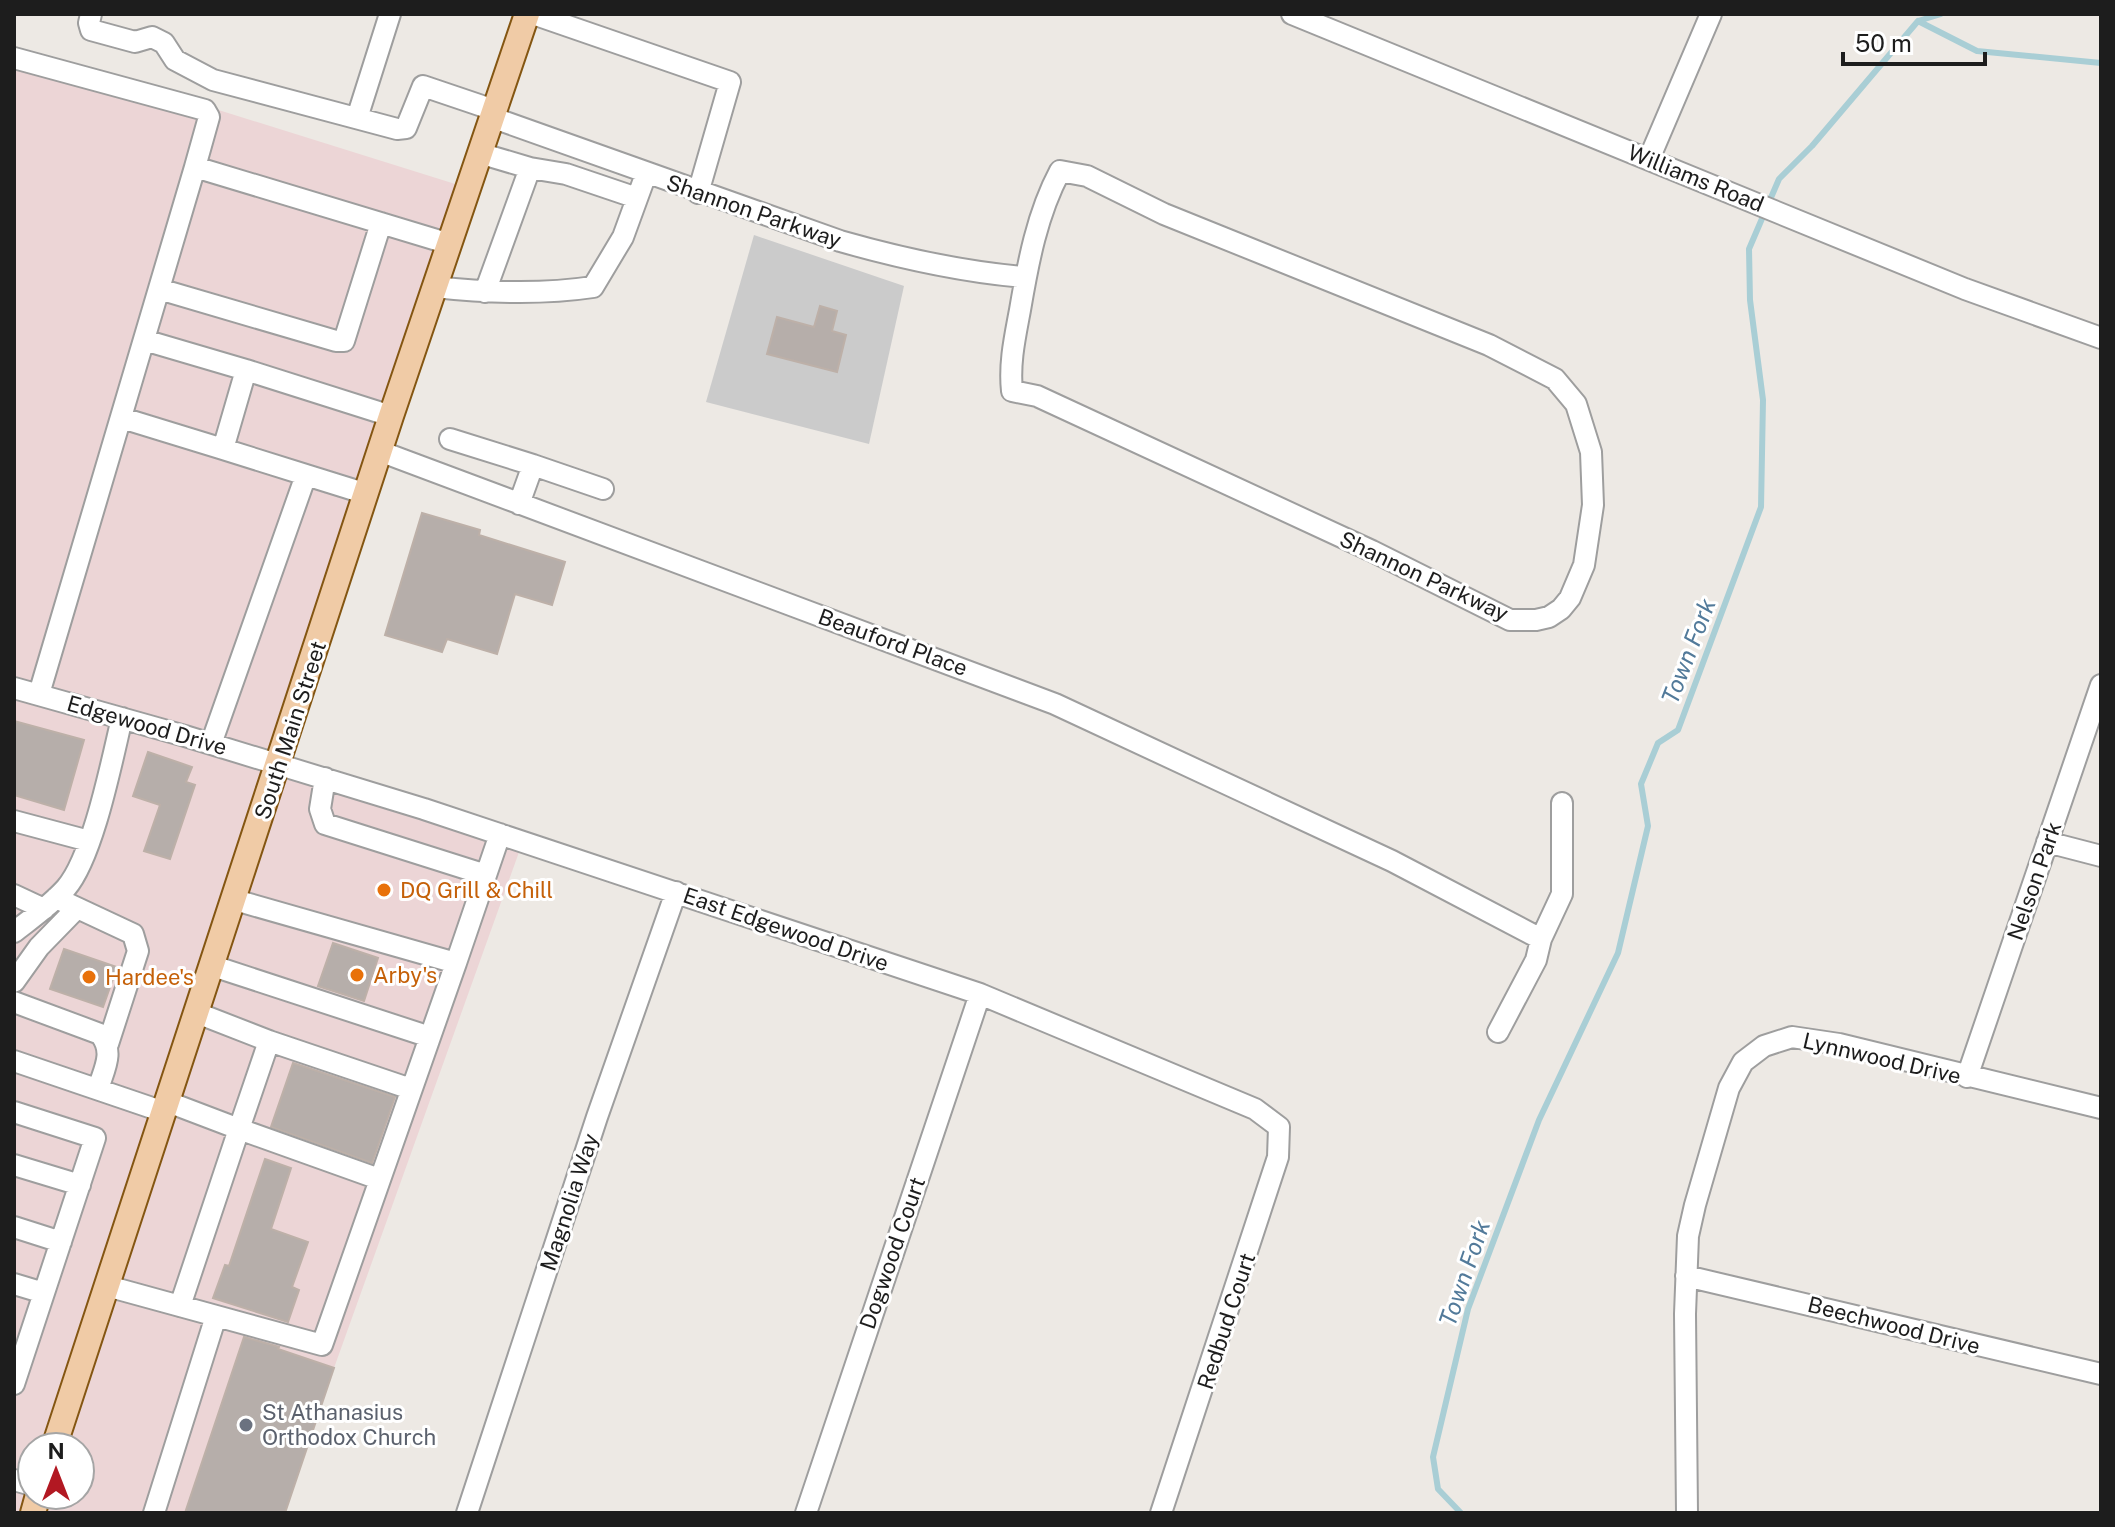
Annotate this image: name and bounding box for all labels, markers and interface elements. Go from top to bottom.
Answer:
scale bar [1843,16,1985,66]
text: 50 m [1855,29,1912,57]
street label: Williams Road [1624,139,1768,217]
street label: Shannon Parkway [663,169,845,253]
street label: Shannon Parkway [1336,526,1513,627]
water label: Town Fork [1655,594,1721,708]
street label: Beauford Place [815,603,971,681]
street label: South Main Street [249,638,331,822]
street label: Edgewood Drive [64,690,230,760]
street label: Nelson Park [2002,818,2066,944]
place label: DQ Grill & Chill [400,877,553,903]
marker: DQ Grill & Chill [375,881,393,899]
street label: East Edgewood Drive [680,882,892,976]
place label: Arby's [373,962,437,988]
place label: Hardee's [105,964,194,990]
marker: Arby's [348,966,366,984]
marker: Hardee's [80,968,98,986]
street label: Lynnwood Drive [1800,1027,1964,1089]
street label: Magnolia Way [535,1130,604,1274]
street label: Dogwood Court [854,1174,930,1332]
water label: Town Fork [1433,1216,1495,1330]
street label: Redbud Court [1192,1250,1260,1392]
street label: Beechwood Drive [1805,1291,1983,1359]
place label: St Athanasius Orthodox Church [262,1399,436,1450]
marker: St Athanasius Orthodox Church [237,1416,255,1434]
north arrow [16,1431,96,1511]
text: N [47,1438,65,1464]

